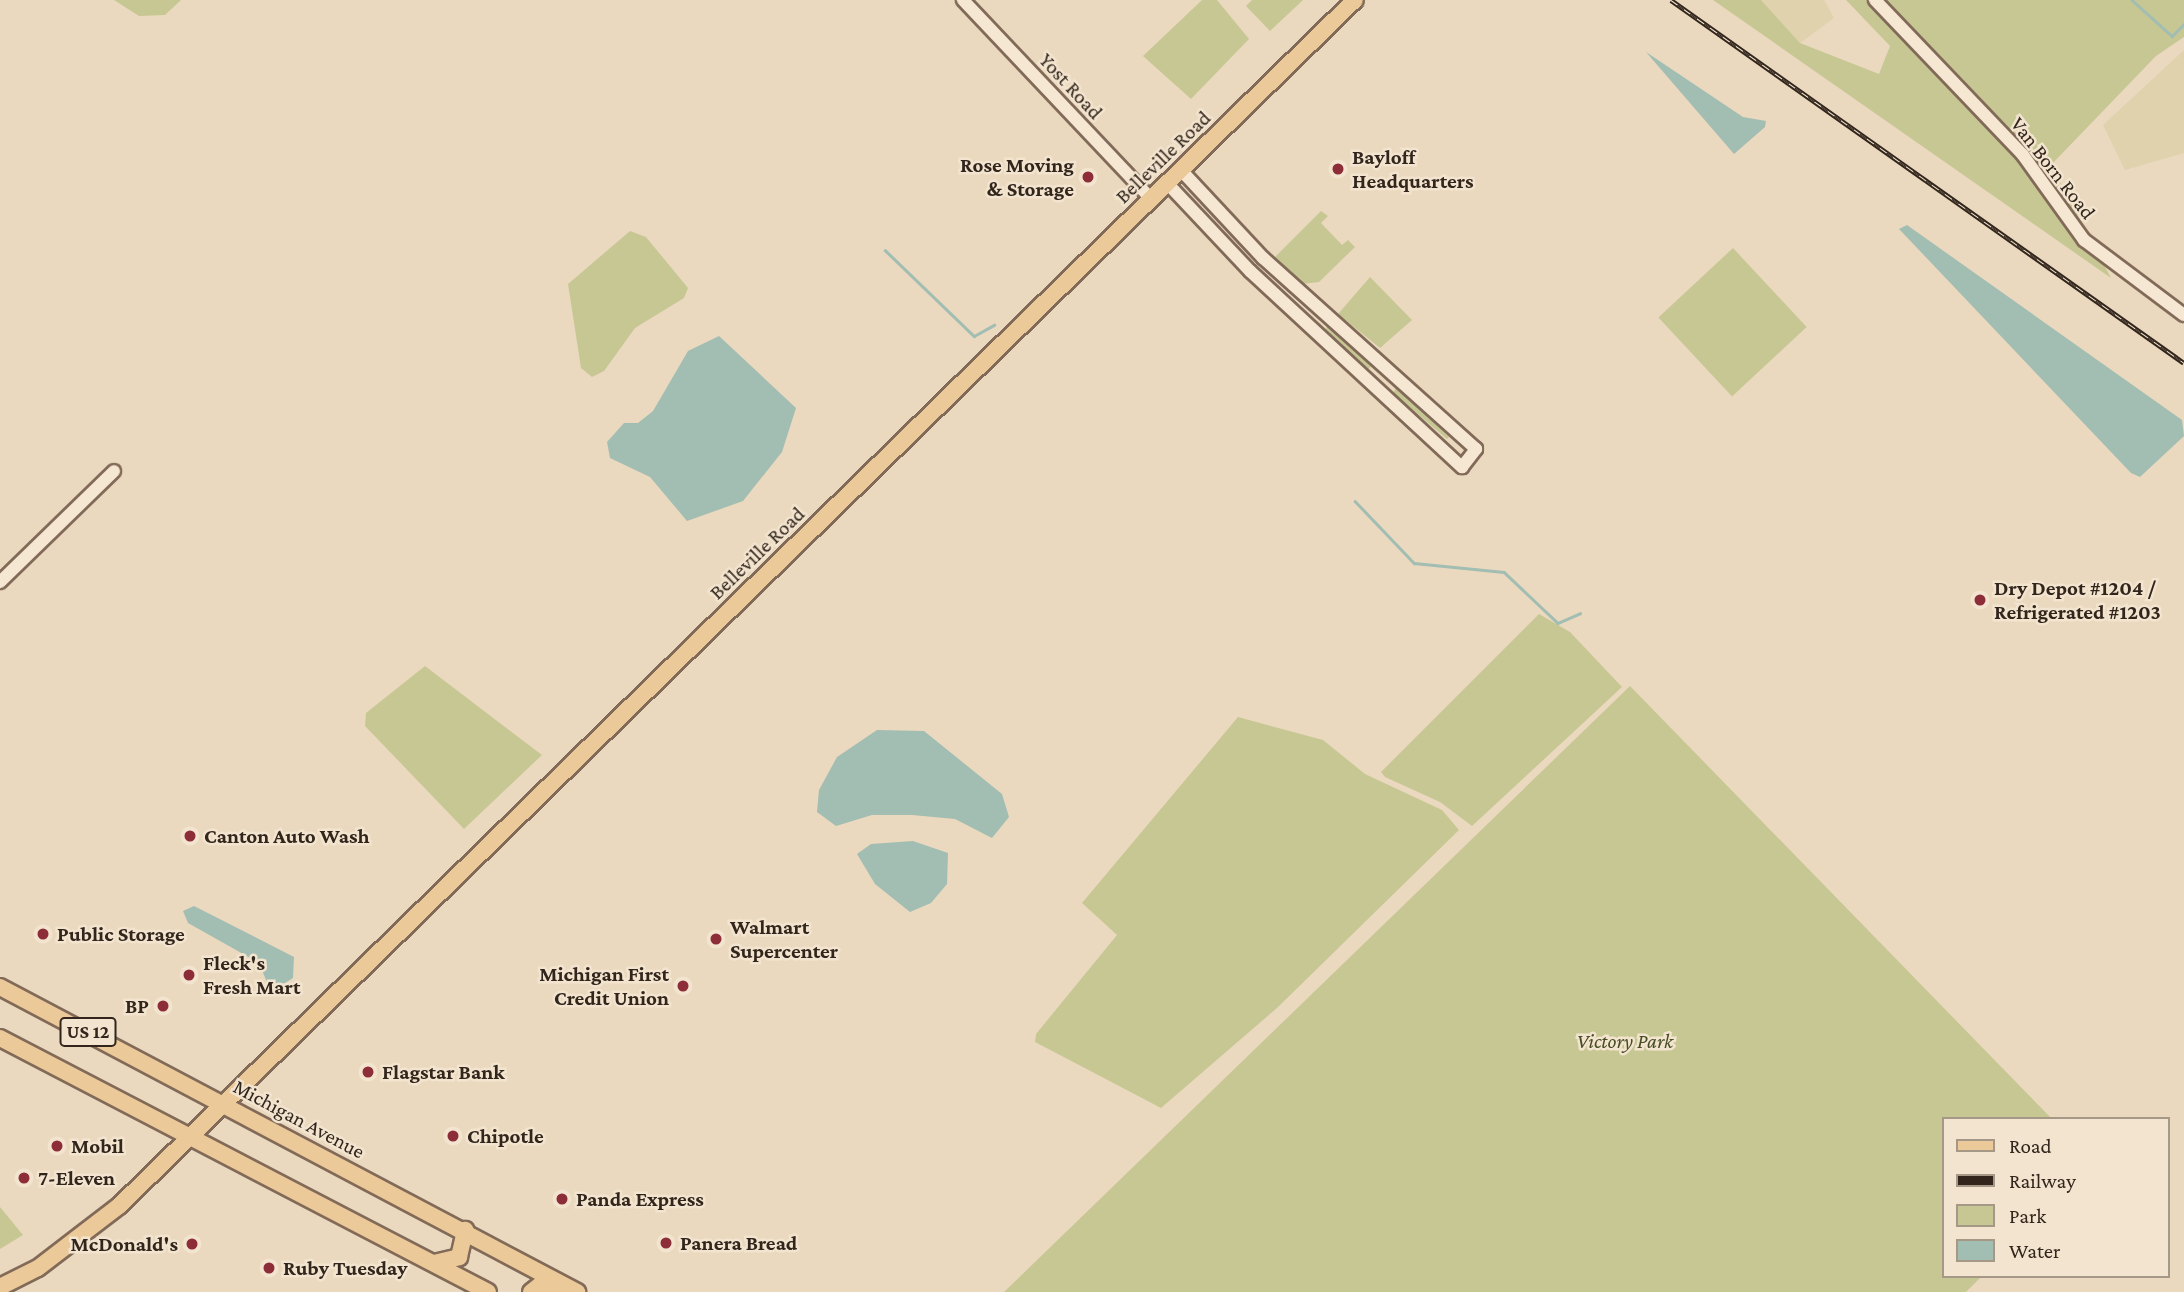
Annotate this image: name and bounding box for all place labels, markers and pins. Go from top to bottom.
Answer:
place label: Bayloff Headquarters [1352,144,1473,194]
place label: Rose Moving & Storage [960,152,1074,202]
marker: Bayloff Headquarters [1330,161,1346,177]
marker: Rose Moving & Storage [1080,169,1096,185]
place label: Dry Depot #1204 / Refrigerated #1203 [1994,575,2161,625]
marker: Dry Depot #1204 / Refrigerated #1203 [1972,592,1988,608]
place label: Canton Auto Wash [204,823,370,849]
marker: Canton Auto Wash [182,828,198,844]
place label: Walmart Supercenter [730,914,838,964]
place label: Public Storage [57,921,185,947]
marker: Public Storage [35,926,51,942]
marker: Walmart Supercenter [708,931,724,947]
place label: Fleck's Fresh Mart [203,950,301,1000]
place label: Michigan First Credit Union [539,961,669,1011]
marker: Fleck's Fresh Mart [181,967,197,983]
marker: Michigan First Credit Union [675,978,691,994]
place label: BP [125,993,149,1019]
marker: BP [155,998,171,1014]
place label: Flagstar Bank [382,1059,505,1085]
marker: Flagstar Bank [360,1064,376,1080]
place label: Chipotle [467,1123,544,1149]
marker: Chipotle [445,1128,461,1144]
place label: Mobil [71,1133,124,1159]
marker: Mobil [49,1138,65,1154]
place label: 7-Eleven [38,1165,115,1191]
marker: 7-Eleven [16,1170,32,1186]
place label: Panda Express [576,1186,704,1212]
marker: Panda Express [554,1191,570,1207]
place label: Panera Bread [680,1230,797,1256]
place label: McDonald's [71,1231,178,1257]
marker: Panera Bread [658,1235,674,1251]
marker: McDonald's [184,1236,200,1252]
place label: Ruby Tuesday [283,1255,407,1281]
marker: Ruby Tuesday [261,1260,277,1276]

